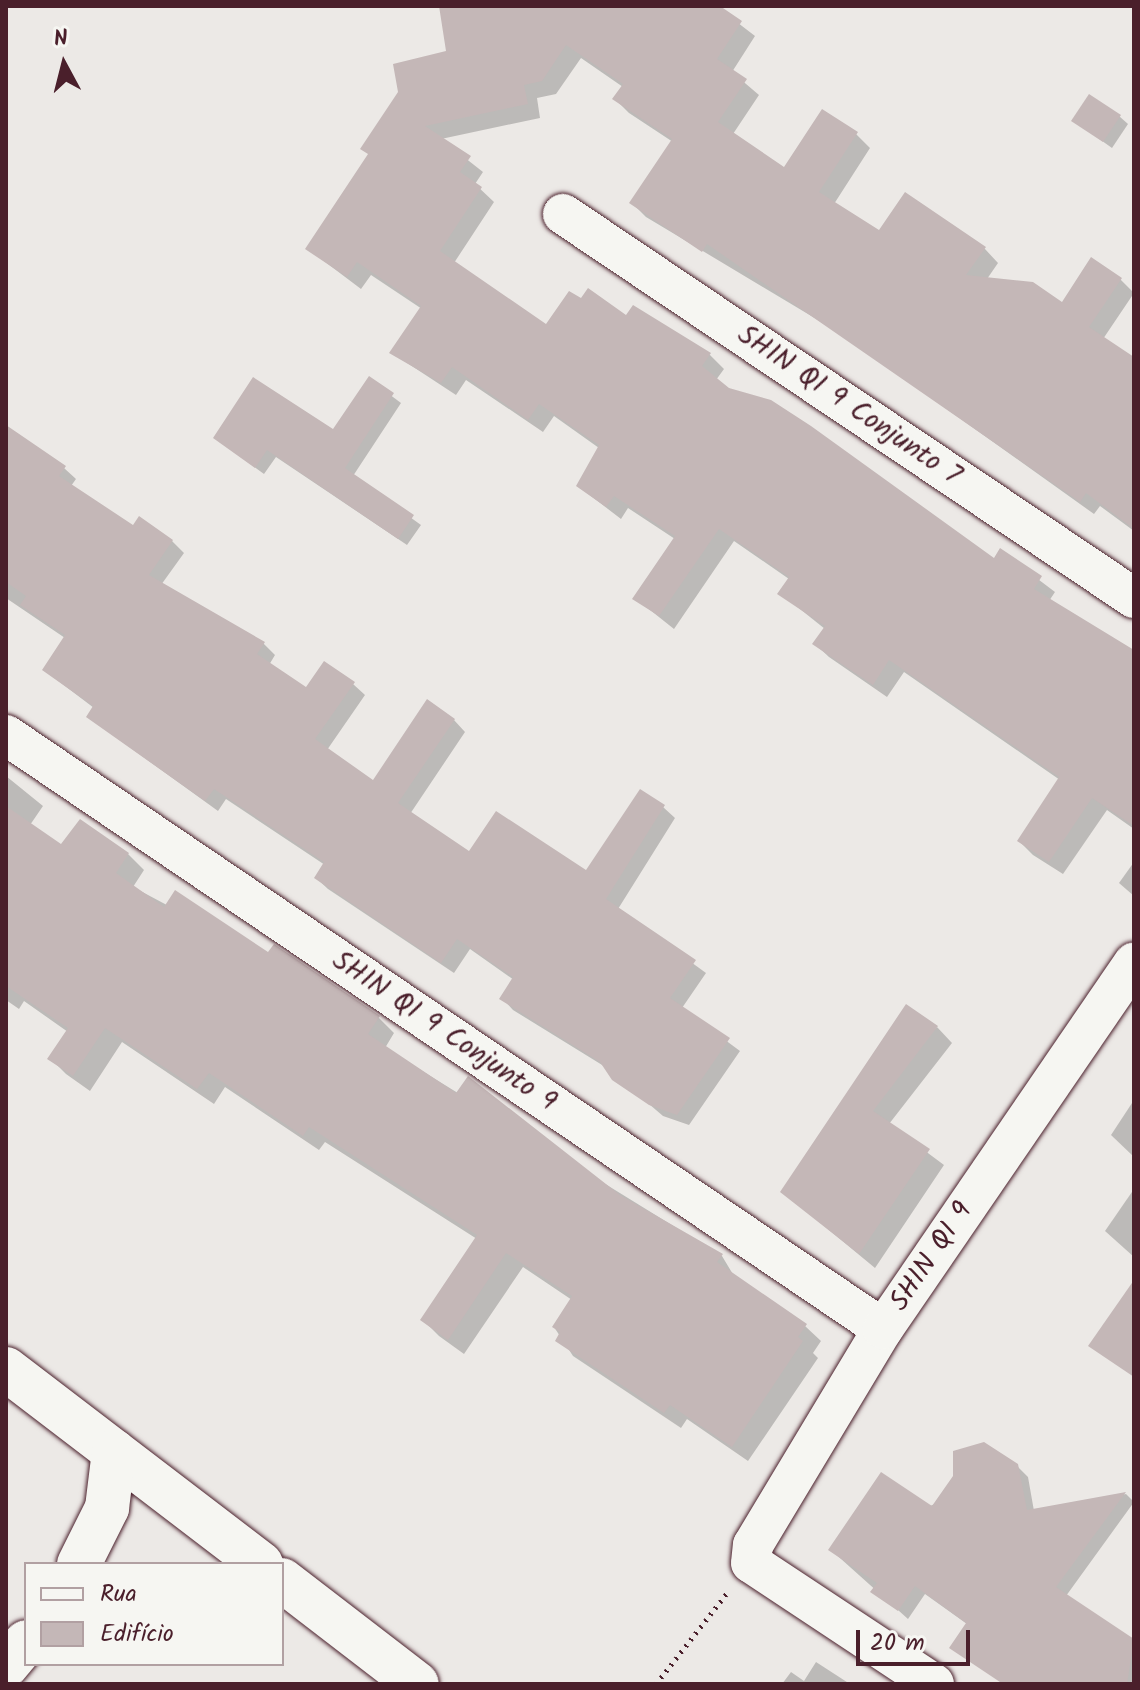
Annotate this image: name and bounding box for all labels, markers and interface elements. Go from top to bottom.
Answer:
text: N [52,21,70,58]
north arrow [24,24,104,104]
street label: SHIN QI 9 Conjunto 7 [731,319,967,493]
street label: SHIN QI 9 Conjunto 9 [325,944,563,1120]
street label: SHIN QI 9 [883,1196,981,1318]
legend [24,1562,284,1666]
text: Rua [100,1575,137,1614]
scale bar [860,1614,974,1664]
text: Edifício [100,1615,174,1654]
text: 20 m [870,1624,925,1663]

